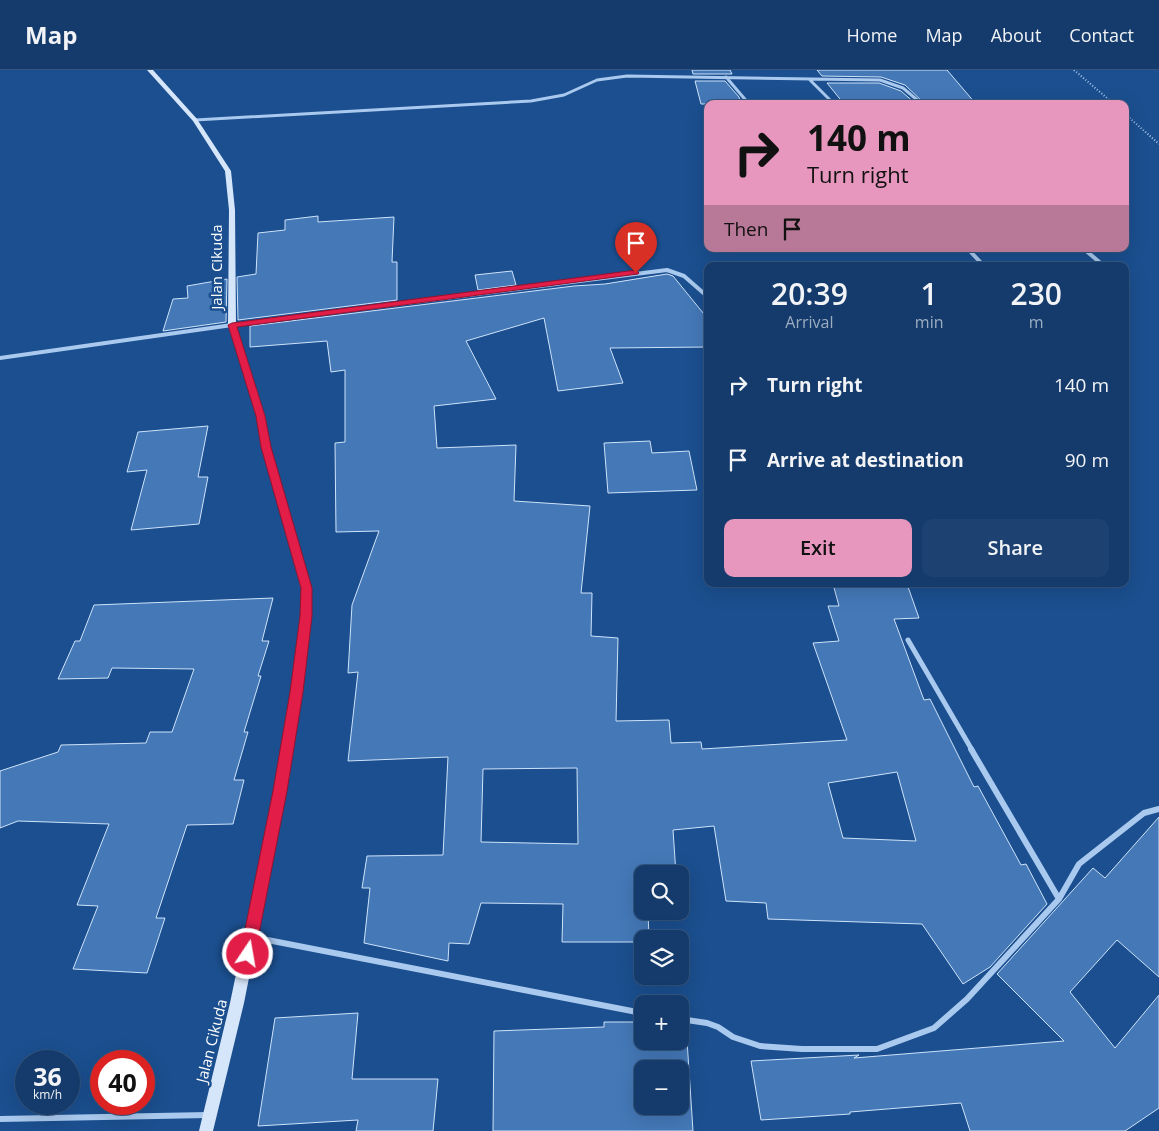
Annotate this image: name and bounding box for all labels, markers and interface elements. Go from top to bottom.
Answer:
text: Map [25,18,77,51]
text: Home [847,23,897,47]
text: Map [925,23,963,47]
text: About [991,23,1041,47]
text: Contact [1069,23,1134,47]
text: 140 m [807,114,911,161]
icon: right [724,120,789,185]
text: Turn right [807,159,909,189]
icon: arrive [778,215,806,243]
text: Then [724,216,768,242]
pin [615,222,657,273]
street label: Jalan Cikuda [206,224,226,312]
icon: arrive [622,229,650,257]
text: 20:39 [771,273,848,314]
text: 1 [921,273,938,314]
text: 230 [1011,273,1062,314]
text: Arrival [785,311,834,333]
text: min [915,311,944,333]
text: m [1029,311,1044,333]
icon: right [724,371,752,399]
text: Turn right [767,372,862,398]
text: 140 m [1054,372,1109,398]
icon: arrive [724,446,752,474]
text: Arrive at destination [767,447,964,473]
text: 90 m [1065,447,1109,473]
button: Exit [724,519,912,577]
button: Share [922,519,1109,577]
map controls [634,865,689,1115]
button: search [634,865,689,920]
position arrow [221,927,273,979]
button: layers [634,930,689,985]
button: + [634,995,689,1050]
street label: Jalan Cikuda [191,997,231,1087]
speed limit sign: 40 [90,1050,155,1115]
text: 36 [33,1059,62,1093]
button: − [634,1060,689,1115]
text: km/h [33,1086,62,1103]

